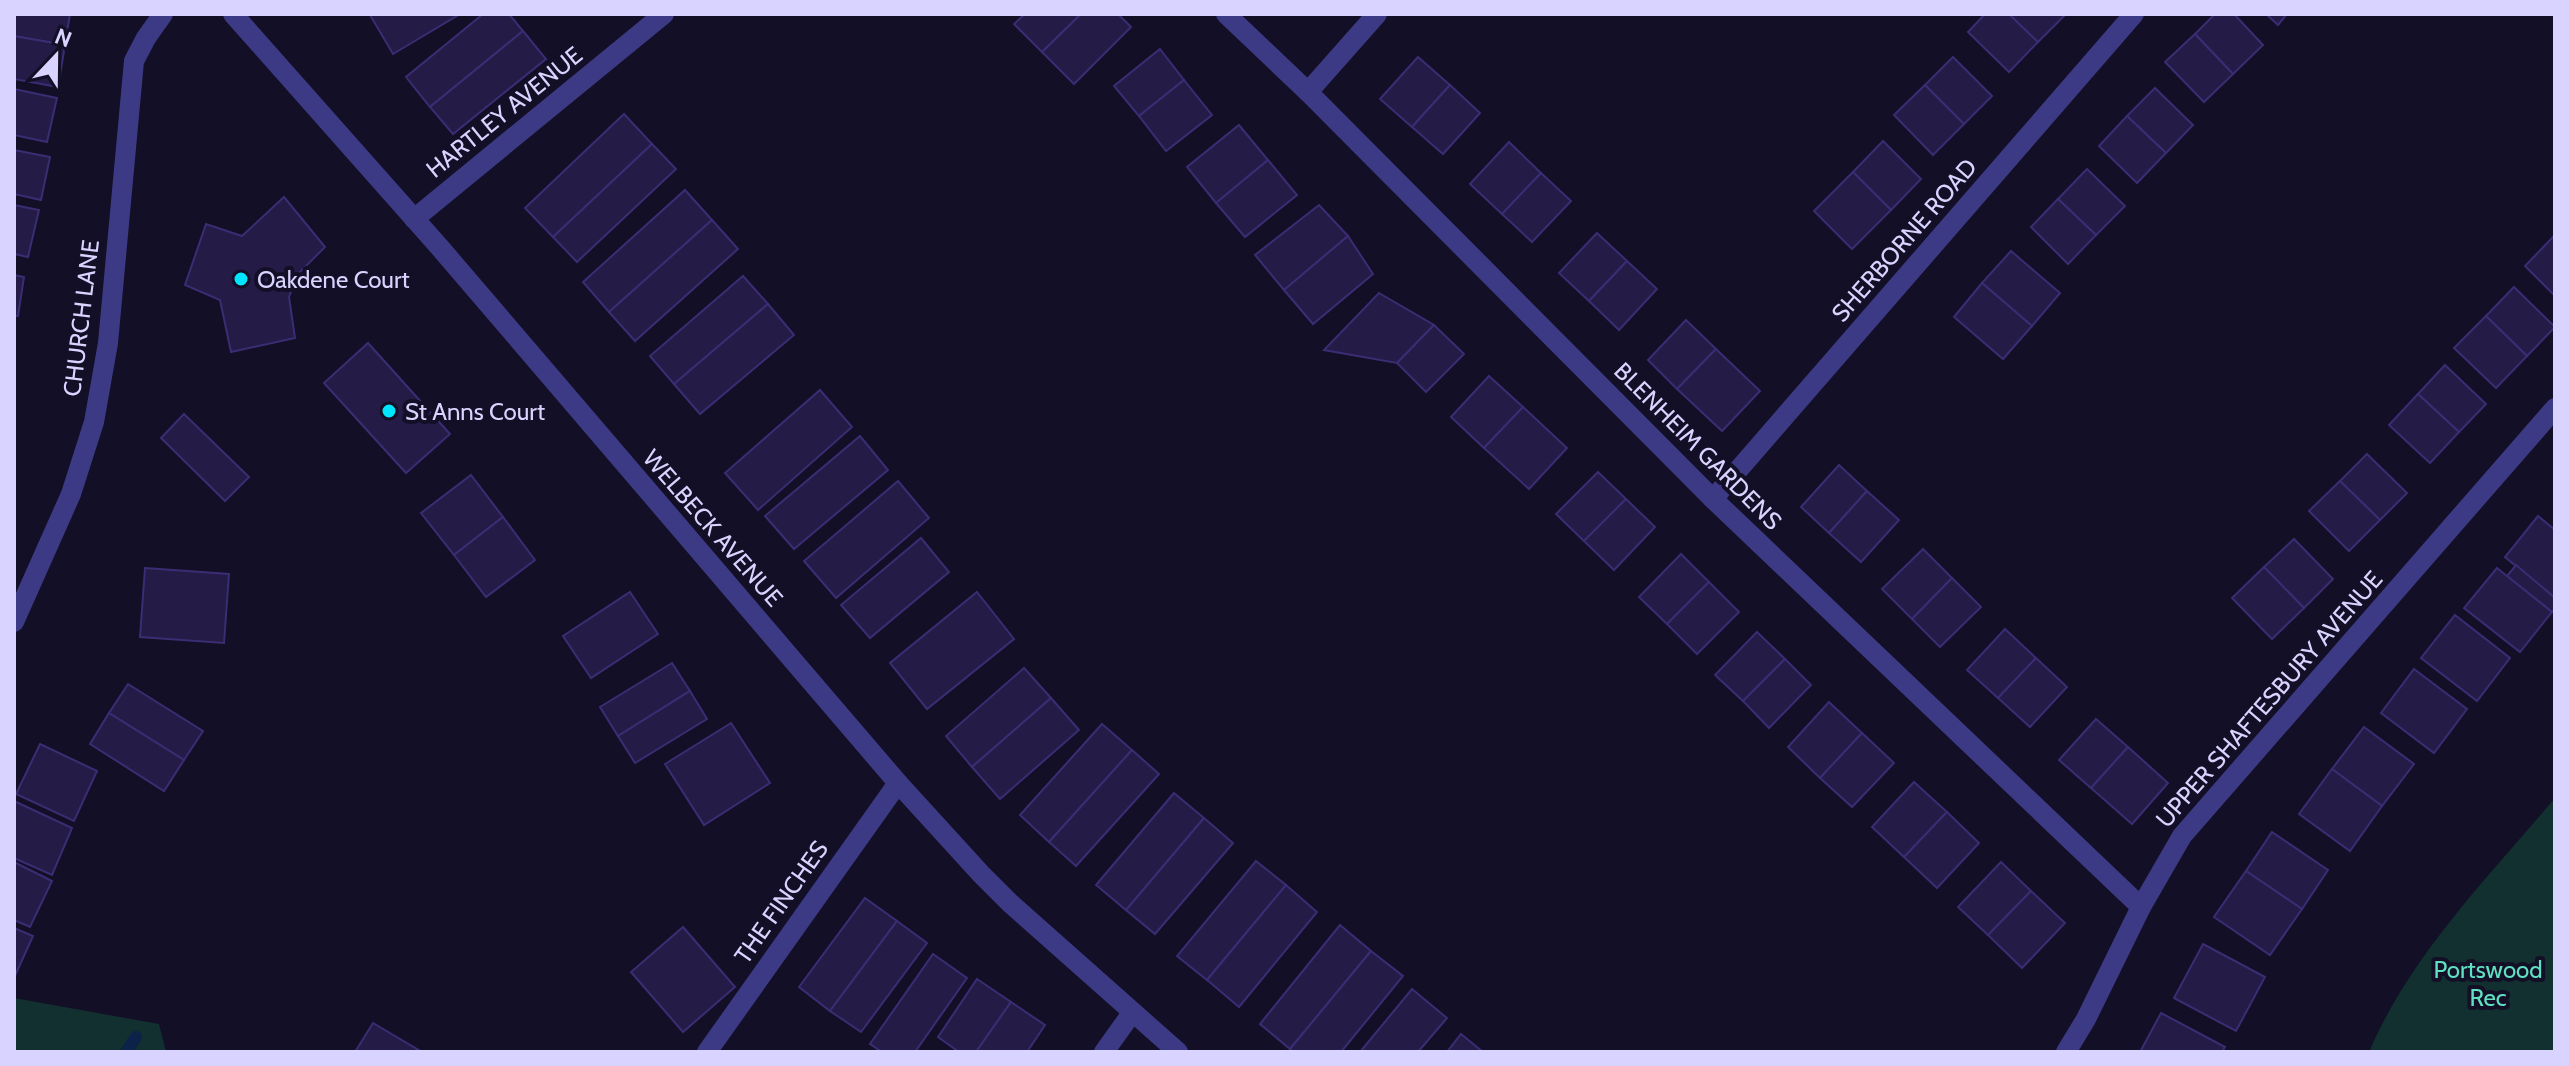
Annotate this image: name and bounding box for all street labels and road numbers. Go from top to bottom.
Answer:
street label: HARTLEY AVENUE [420,40,588,184]
street label: SHERBORNE ROAD [1825,153,1983,327]
street label: CHURCH LANE [57,238,105,398]
street label: BLENHEIM GARDENS [1608,356,1788,536]
street label: WELBECK AVENUE [637,444,789,612]
street label: UPPER SHAFTESBURY AVENUE [2150,565,2388,833]
street label: THE FINCHES [728,835,834,969]

